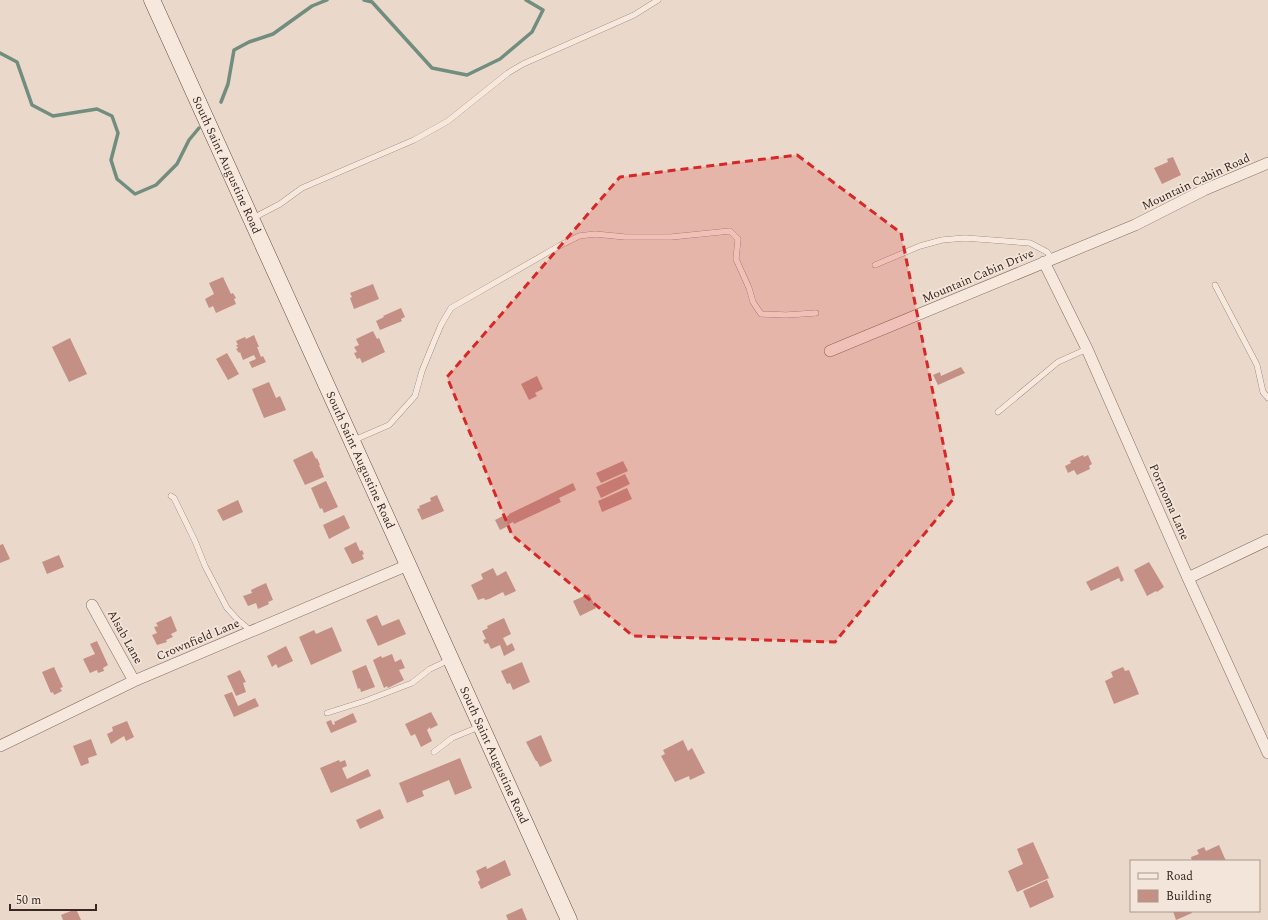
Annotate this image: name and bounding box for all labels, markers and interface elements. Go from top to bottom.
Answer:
street label: South Saint Augustine Road [187,93,266,237]
street label: Mountain Cabin Road [1139,148,1254,215]
street label: Mountain Cabin Drive [919,244,1037,308]
street label: South Saint Augustine Road [321,388,400,532]
street label: Portnoma Lane [1144,461,1194,543]
street label: Alsab Lane [102,606,148,668]
street label: Crownfield Lane [153,614,243,666]
street label: South Saint Augustine Road [455,683,534,827]
legend [1130,860,1260,912]
text: Road [1166,867,1193,886]
scale bar [10,886,96,912]
text: Building [1166,887,1212,906]
text: 50 m [16,891,41,910]

